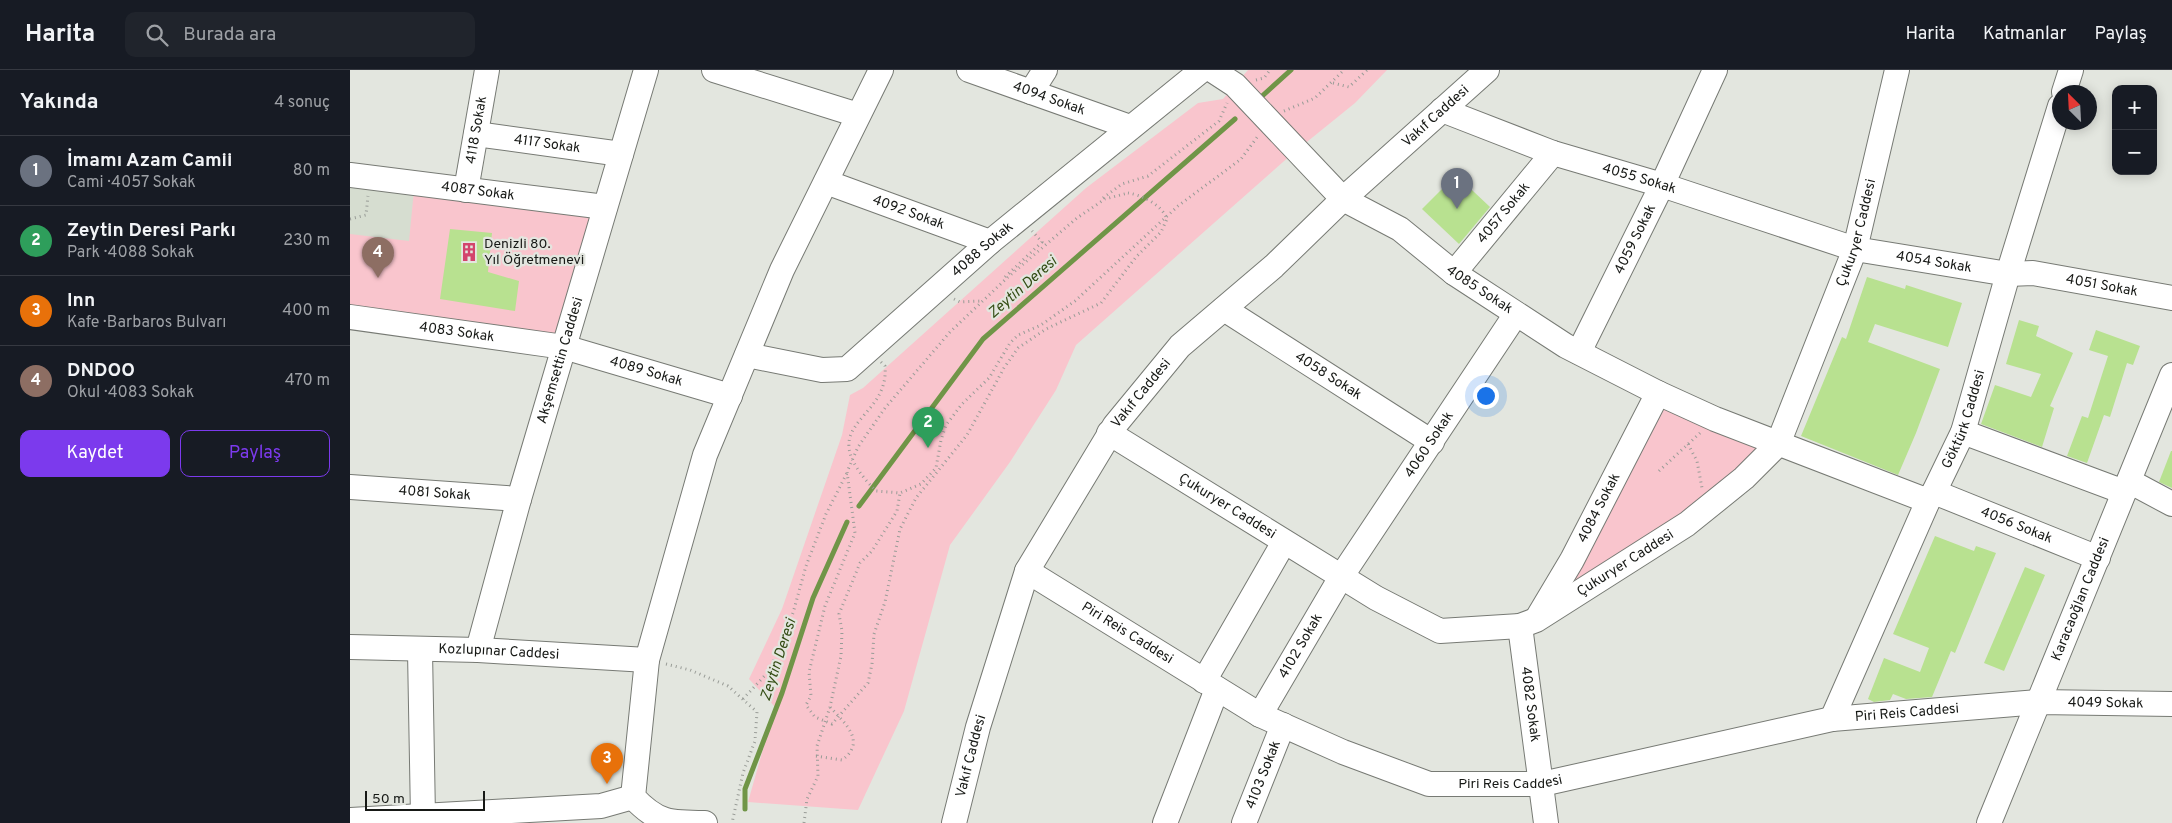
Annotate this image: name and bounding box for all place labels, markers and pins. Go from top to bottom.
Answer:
pin: 1 [1441,168,1473,209]
place label: Denizli 80. Yıl Öğretmenevi [484,236,584,269]
pin: 4 [362,237,394,278]
building icon: Denizli 80. Yıl Öğretmenevi [458,241,480,263]
pin: 2 [912,407,944,448]
pin: 3 [591,743,623,784]

